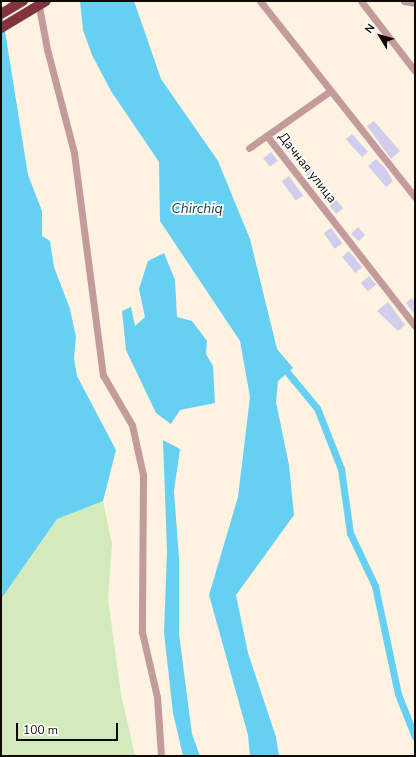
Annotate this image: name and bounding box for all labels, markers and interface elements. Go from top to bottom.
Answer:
north arrow [360,16,400,56]
text: N [362,21,378,36]
street label: Дачная улица [275,129,339,207]
water label: Chirchiq [171,201,223,217]
scale bar [18,715,120,741]
text: 100 m [23,722,58,738]

